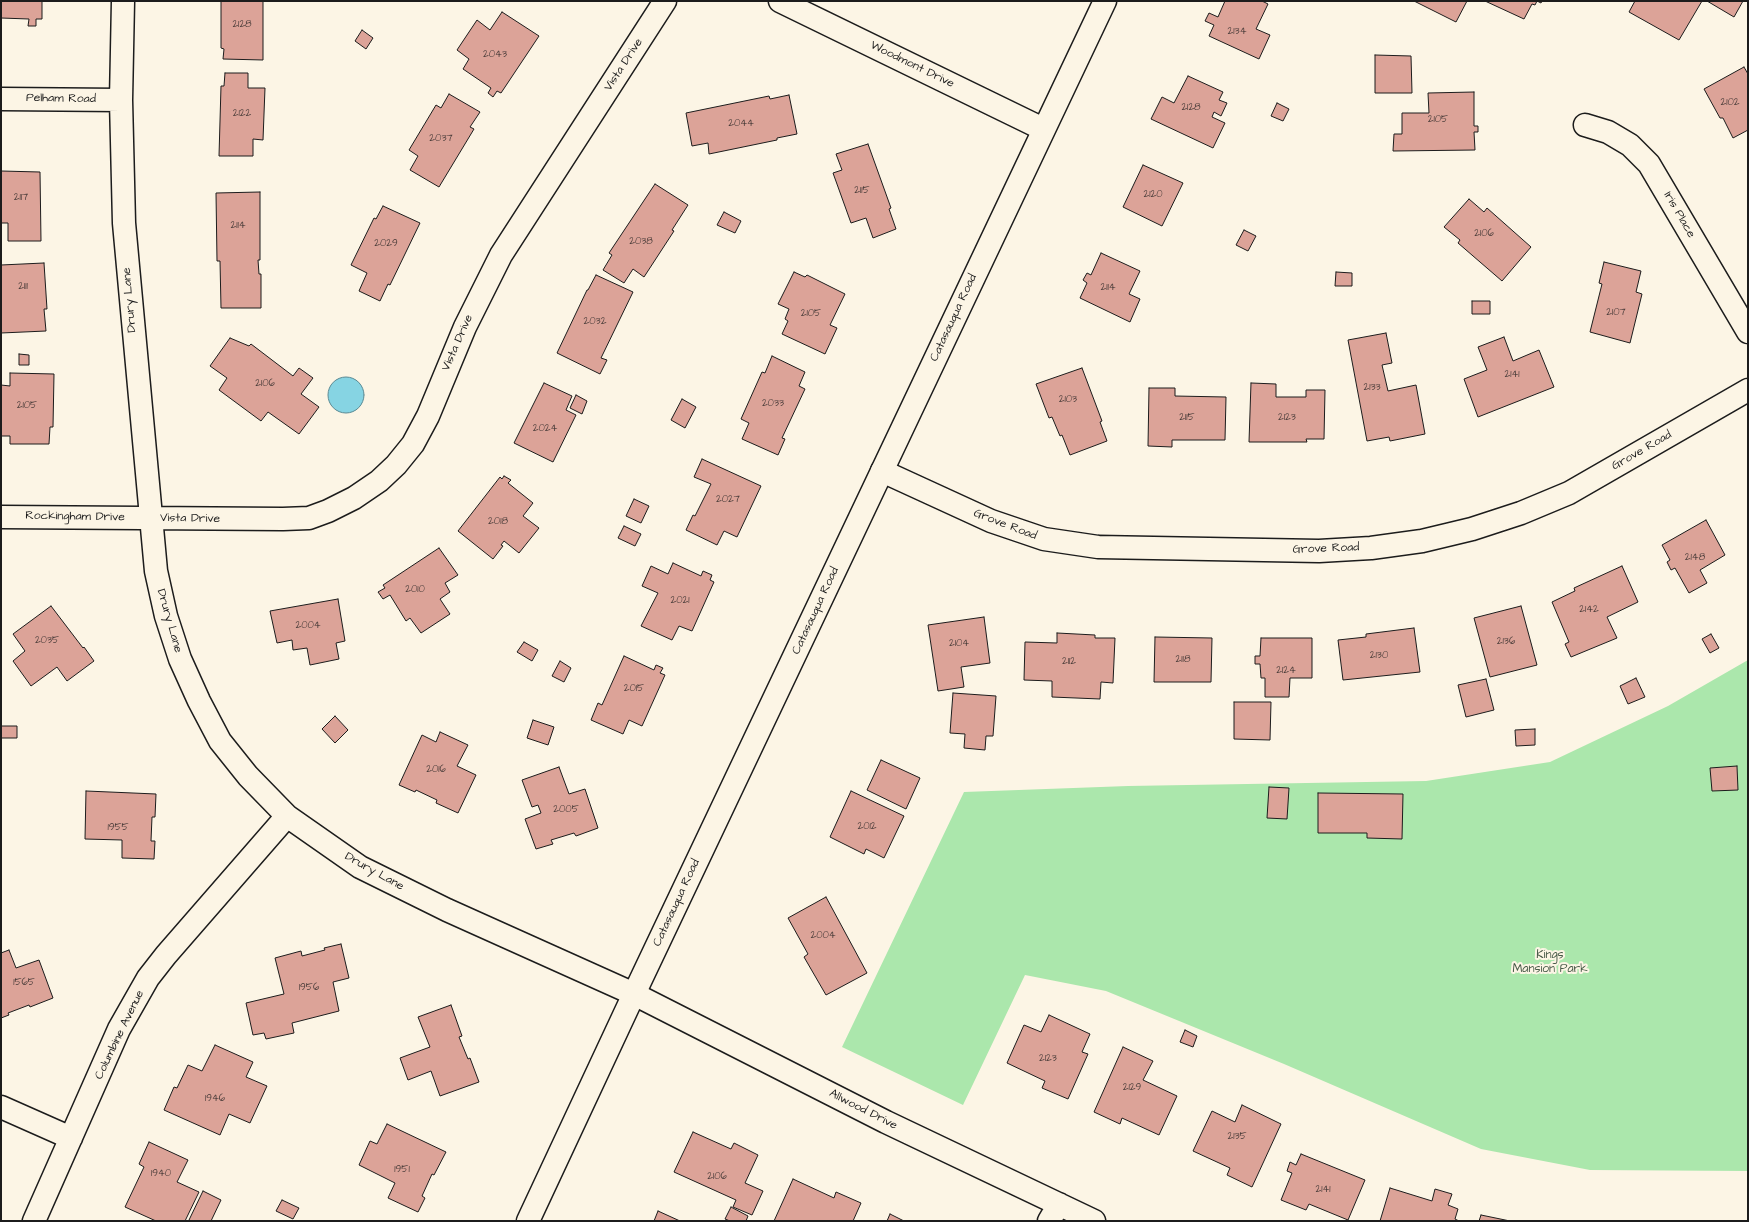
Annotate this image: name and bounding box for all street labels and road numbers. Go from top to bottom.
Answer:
street label: Vista Drive [602,36,646,94]
street label: Woodmont Drive [868,38,956,92]
street label: Pelham Road [26,91,96,107]
street label: Iris Place [1660,189,1698,241]
street label: Drury Lane [120,267,140,333]
street label: Catasauqua Road [928,272,980,364]
street label: Vista Drive [439,313,477,373]
street label: Grove Road [1609,428,1675,474]
street label: Grove Road [971,506,1039,544]
street label: Rockingham Drive [25,509,125,525]
street label: Vista Drive [160,511,220,527]
street label: Grove Road [1292,541,1360,557]
street label: Catasauqua Road [790,565,842,657]
street label: Drury Lane [153,588,185,654]
street label: Drury Lane [342,850,406,894]
street label: Catasauqua Road [651,857,703,949]
street label: Columbine Avenue [92,988,148,1082]
street label: Allwood Drive [827,1087,899,1133]

